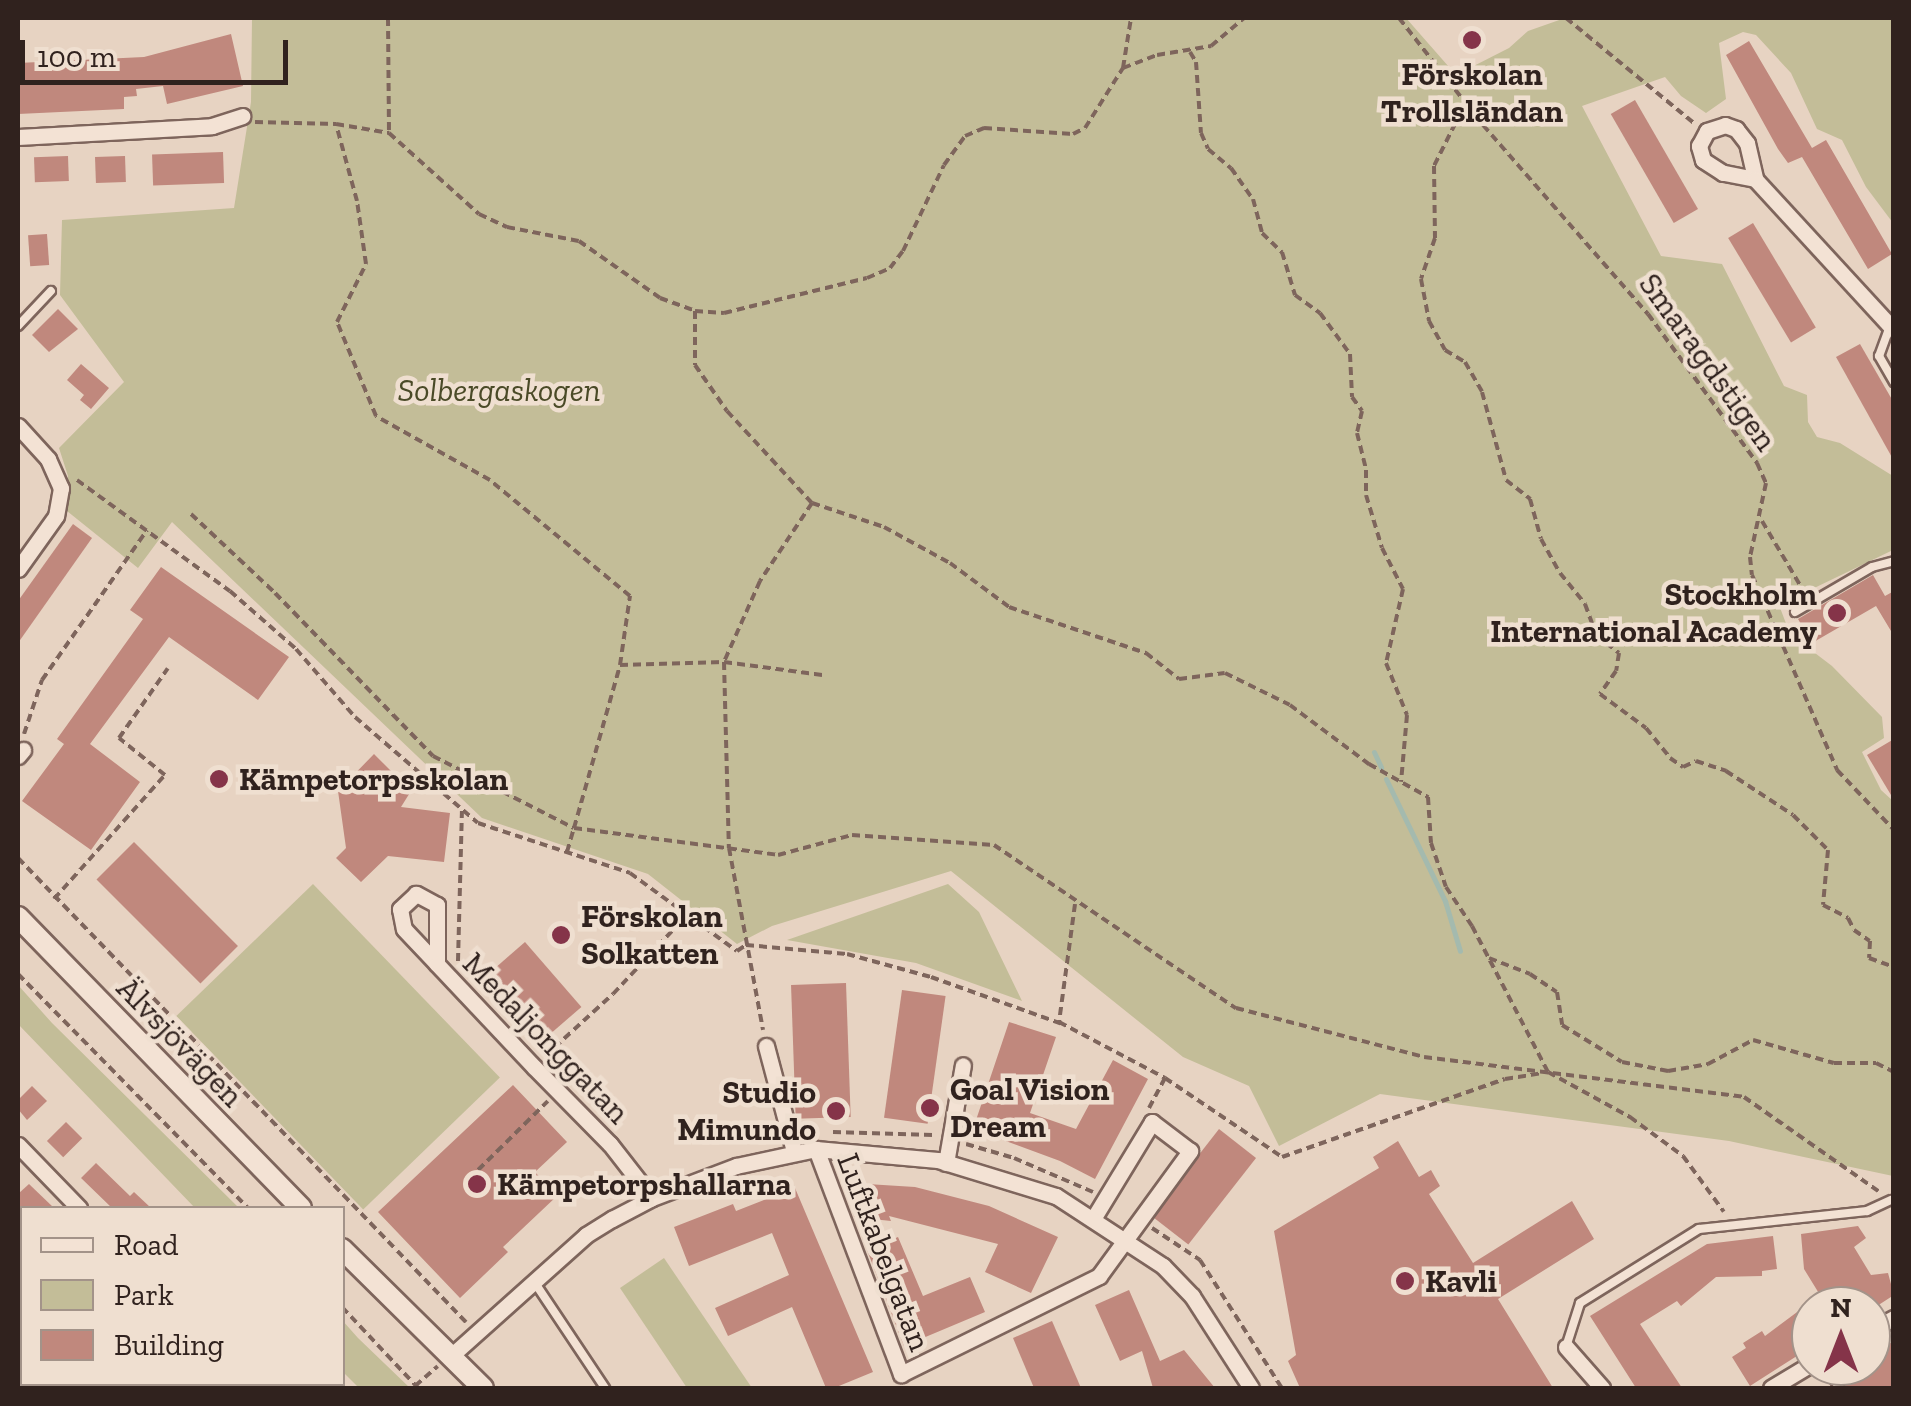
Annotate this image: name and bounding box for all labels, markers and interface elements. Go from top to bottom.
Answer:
scale bar [25,20,292,82]
marker: Förskolan Trollsländan [1461,29,1483,51]
text: 100 m [37,39,116,75]
place label: Förskolan Trollsländan [1381,56,1563,131]
street label: Smaragdstigen [1631,266,1785,458]
park label: Solbergaskogen [397,371,601,409]
place label: Stockholm International Academy [1489,576,1817,651]
marker: Stockholm International Academy [1826,602,1848,624]
place label: Kämpetorpsskolan [239,760,508,798]
marker: Kämpetorpsskolan [208,768,230,790]
place label: Förskolan Solkatten [581,898,723,973]
marker: Förskolan Solkatten [550,924,572,946]
street label: Medaljonggatan [455,944,637,1132]
street label: Älvsjövägen [109,969,251,1115]
place label: Goal Vision Dream [950,1071,1110,1146]
place label: Studio Mimundo [677,1074,816,1149]
marker: Goal Vision Dream [919,1097,941,1119]
marker: Studio Mimundo [825,1100,847,1122]
street label: Luftkabelgatan [829,1148,939,1356]
place label: Kämpetorpshallarna [497,1165,792,1203]
marker: Kämpetorpshallarna [466,1173,488,1195]
legend [20,1206,345,1386]
text: Road [114,1227,179,1263]
place label: Kavli [1425,1262,1497,1300]
marker: Kavli [1394,1270,1416,1292]
text: Park [114,1277,174,1313]
north arrow [1791,1286,1891,1386]
text: N [1830,1291,1852,1324]
text: Building [114,1327,224,1363]

